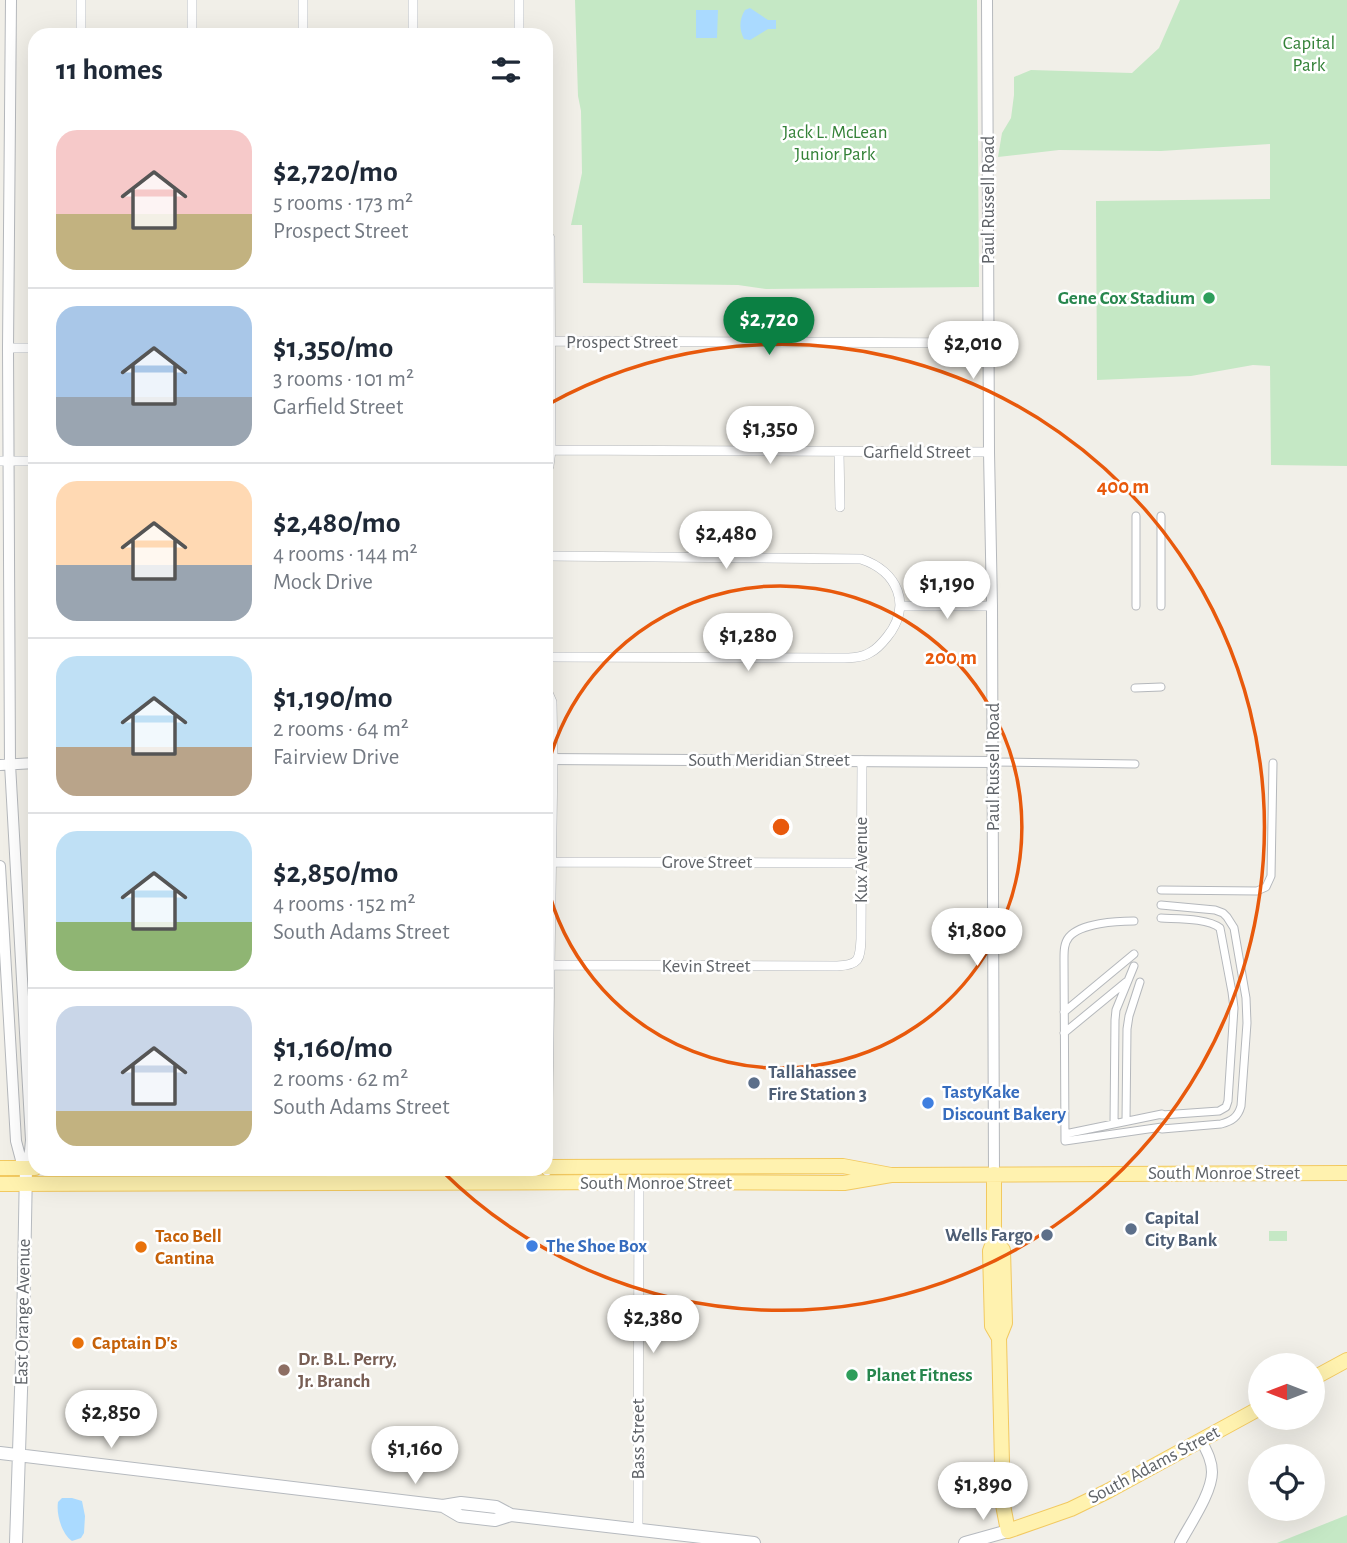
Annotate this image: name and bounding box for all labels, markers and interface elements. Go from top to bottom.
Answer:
park label: Capital Park [1283,34,1335,75]
icon: filters [487,51,525,89]
text: 11 homes [56,55,163,85]
park label: Jack L. McLean Junior Park [783,123,887,164]
street label: Paul Russell Road [979,136,998,264]
text: $2,720/mo [273,157,398,187]
icon: home [112,158,196,242]
text: 5 rooms · 173 m² [273,192,413,215]
text: Prospect Street [273,220,408,243]
place label: Gene Cox Stadium [1058,289,1195,308]
marker: Gene Cox Stadium [1201,290,1217,306]
pin: $2,720 [712,298,826,357]
text: $2,720 [739,308,799,331]
pin: $2,010 [916,322,1030,381]
text: $2,010 [944,332,1002,355]
text: $1,350/mo [273,333,393,363]
street label: Prospect Street [566,333,678,352]
icon: home [112,334,196,418]
text: 3 rooms · 101 m² [273,368,414,391]
text: Garfield Street [273,396,403,419]
pin: $1,350 [713,406,827,466]
text: $1,350 [742,417,798,440]
street label: Garfield Street [863,443,971,462]
text: 400 m [1097,476,1149,497]
text: $2,480/mo [273,508,401,538]
icon: home [112,509,196,593]
pin: $2,480 [669,512,783,571]
text: $2,480 [695,522,757,545]
text: 4 rooms · 144 m² [273,543,418,566]
pin: $1,190 [890,562,1004,621]
text: Mock Drive [273,571,373,594]
text: $1,190 [919,572,975,595]
pin: $1,280 [691,614,805,673]
text: $1,280 [719,624,777,647]
text: 200 m [925,647,977,668]
text: $1,190/mo [273,683,393,713]
icon: home [112,684,196,768]
street label: Paul Russell Road [984,703,1003,831]
text: 2 rooms · 64 m² [273,718,409,741]
text: Fairview Drive [273,746,399,769]
street label: South Meridian Street [688,751,850,770]
centre of rings [769,815,793,839]
street label: Kux Avenue [852,817,871,903]
street label: Grove Street [662,853,752,872]
text: $2,850/mo [273,858,398,888]
icon: home [112,859,196,943]
text: 4 rooms · 152 m² [273,893,416,916]
pin: $1,800 [920,908,1034,968]
text: $1,800 [947,919,1007,942]
text: South Adams Street [273,921,450,944]
street label: Kevin Street [661,957,751,976]
text: $1,160/mo [273,1033,393,1063]
icon: home [112,1034,196,1118]
place label: Tallahassee Fire Station 3 [768,1063,867,1104]
text: 2 rooms · 62 m² [273,1068,408,1091]
marker: Tallahassee Fire Station 3 [746,1075,762,1091]
place label: TastyKake Discount Bakery [942,1083,1066,1124]
marker: TastyKake Discount Bakery [920,1095,936,1111]
text: South Adams Street [273,1096,450,1119]
street label: South Monroe Street [1148,1164,1300,1183]
street label: South Monroe Street [580,1174,732,1193]
place label: Capital City Bank [1145,1209,1218,1250]
marker: Capital City Bank [1123,1221,1139,1237]
place label: Wells Fargo [945,1226,1033,1245]
place label: Taco Bell Cantina [155,1227,222,1268]
marker: Wells Fargo [1039,1227,1055,1243]
place label: The Shoe Box [546,1237,647,1256]
street label: East Orange Avenue [12,1238,34,1386]
marker: The Shoe Box [524,1238,540,1254]
marker: Taco Bell Cantina [133,1239,149,1255]
pin: $2,380 [596,1296,710,1355]
text: $2,380 [623,1306,683,1329]
place label: Captain D's [92,1334,178,1353]
marker: Captain D's [70,1335,86,1351]
place label: Dr. B.L. Perry, Jr. Branch [298,1350,397,1391]
north arrow [1248,1353,1325,1430]
map controls [1248,1353,1325,1521]
marker: Dr. B.L. Perry, Jr. Branch [276,1362,292,1378]
place label: Planet Fitness [866,1366,973,1385]
marker: Planet Fitness [844,1367,860,1383]
pin: $2,850 [54,1390,168,1450]
street label: Bass Street [629,1399,648,1479]
text: $2,850 [81,1401,141,1424]
street label: South Adams Street [1085,1422,1223,1508]
pin: $1,160 [358,1426,472,1486]
text: $1,160 [387,1437,443,1460]
button: locate [1248,1444,1325,1521]
pin: $1,890 [926,1462,1040,1522]
text: $1,890 [954,1473,1012,1496]

